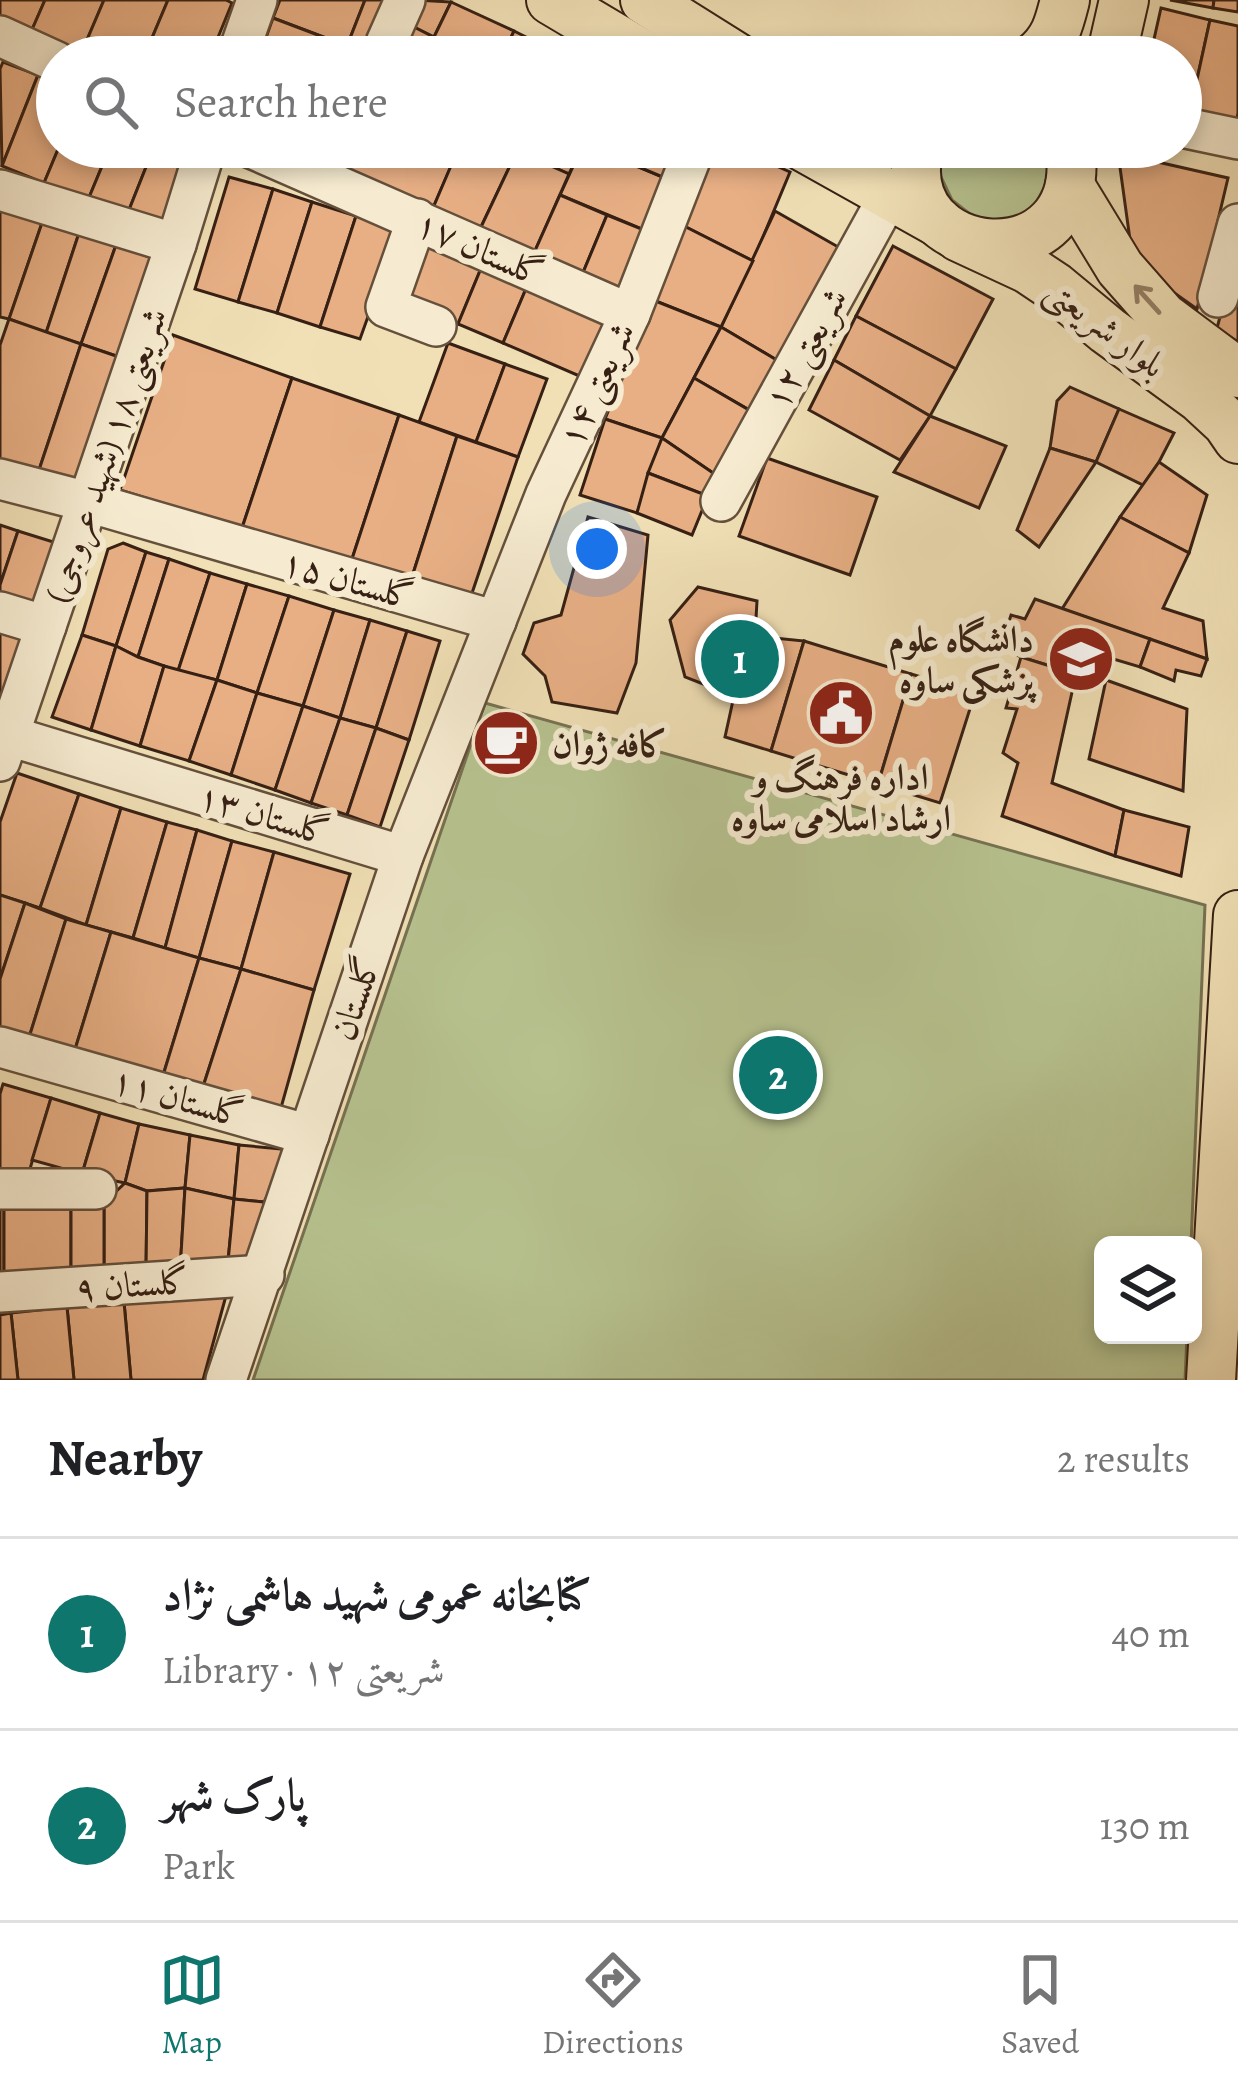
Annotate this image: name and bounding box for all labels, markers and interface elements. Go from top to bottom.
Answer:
search box [36,36,1202,168]
icon: search [78,69,144,135]
text: Search here [174,71,388,133]
street label: گلستان ۱۷ [408,198,552,298]
street label: بلوار شریعتی [1035,265,1177,389]
street label: شریعتی ۱۲ [752,278,859,418]
one-way arrow [1134,284,1162,315]
street label: شریعتی ۱۸ (شهید عروجی) [32,301,179,609]
street label: شریعتی ۱۴ [546,314,647,455]
your location [567,519,627,579]
street label: گلستان ۱۵ [276,537,420,621]
pin: 1 [701,614,779,704]
place label: دانشگاه علوم پزشکی ساوه [888,614,1037,704]
school or university icon: دانشگاه علوم پزشکی ساوه [1046,624,1116,694]
public building icon: اداره فرهنگ و ارشاد اسلامی ساوه [806,678,876,748]
cafe icon: کافه ژوان [471,708,541,778]
place label: کافه ژوان [552,719,668,768]
place label: اداره فرهنگ و ارشاد اسلامی ساوه [731,752,951,842]
street label: گلستان ۱۳ [192,771,336,857]
street label: گلستان [318,949,392,1047]
pin: 2 [739,1030,817,1120]
street label: گلستان ۱۱ [106,1055,250,1139]
map controls [1094,1236,1202,1344]
button: layers [1094,1236,1202,1344]
street label: گلستان ۹ [73,1256,191,1312]
text: Nearby [48,1423,202,1493]
text: 2 results [1057,1432,1190,1485]
text: کتابخانه عمومی شهید هاشمی نژاد [162,1564,592,1626]
text: 1 [80,1607,94,1660]
text: 40 m [1111,1607,1190,1660]
text: Library · شریعتی ۱۲ [162,1643,445,1696]
text: پارک شهر [162,1764,306,1826]
text: 2 [78,1799,96,1852]
text: 130 m [1099,1799,1190,1852]
text: Park [162,1839,235,1892]
tab: Map [159,1947,225,2064]
tab: Directions [542,1947,684,2064]
tab: Saved [1001,1947,1079,2064]

